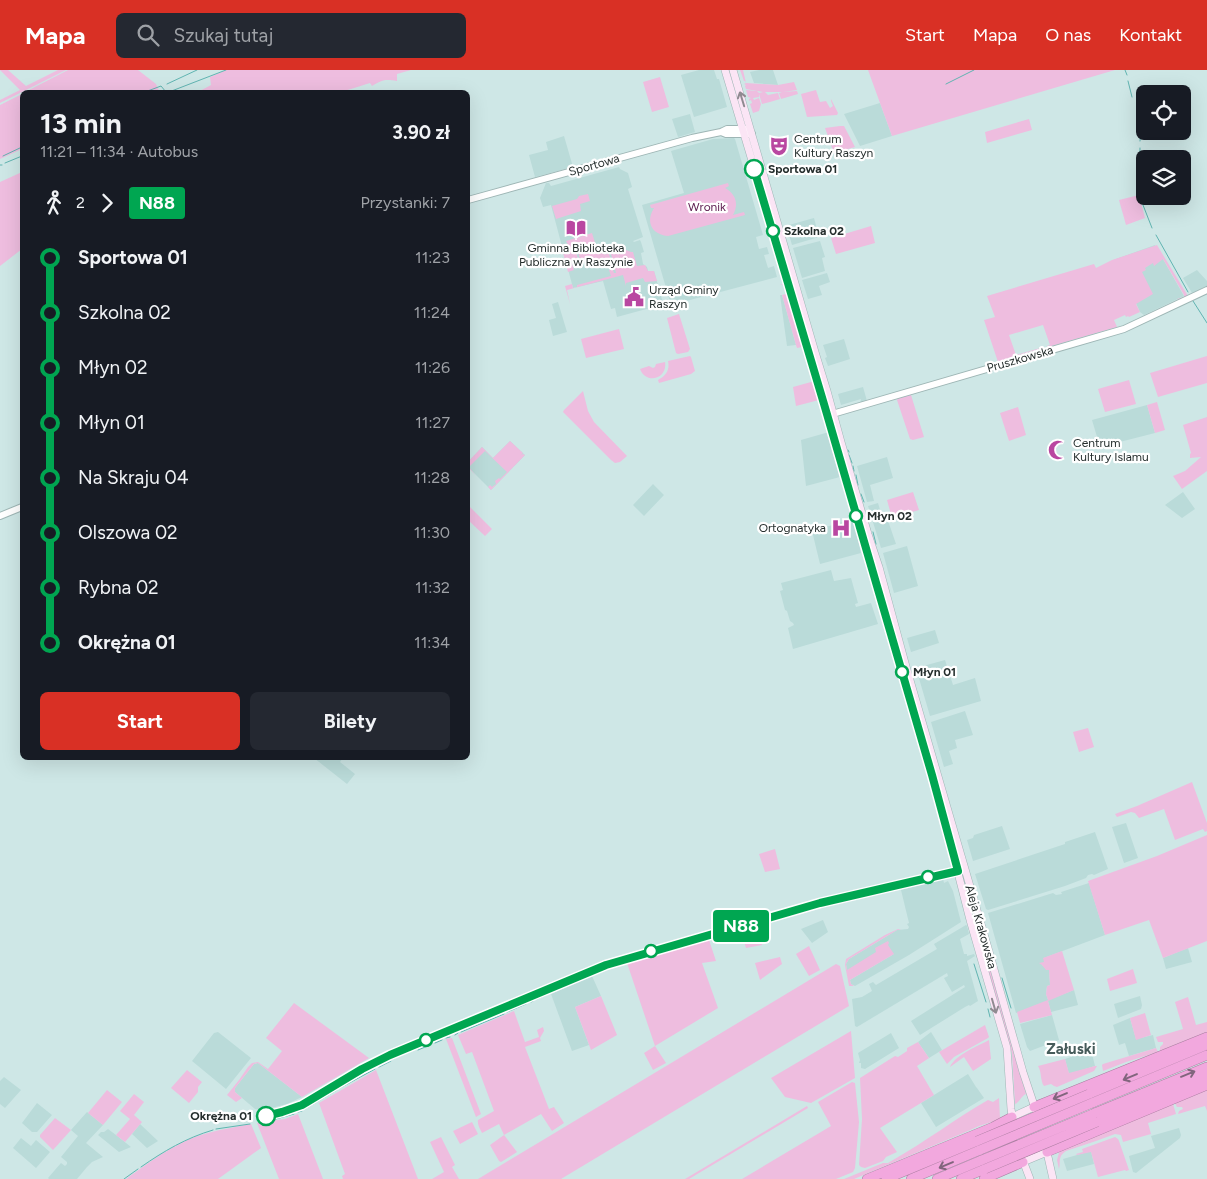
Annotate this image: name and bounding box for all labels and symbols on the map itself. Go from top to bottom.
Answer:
one-way arrow [736,92,746,108]
place label: Centrum Kultury Raszyn [794,132,874,160]
theatre icon: Centrum Kultury Raszyn [768,135,790,157]
street label: Sportowa [567,151,621,179]
marker: Sportowa 01 [744,159,764,179]
place label: Sportowa 01 [768,162,837,176]
park label: Wronik [688,200,726,214]
library icon: Gminna Biblioteka Publiczna w Raszynie [565,217,587,239]
marker: Szkolna 02 [766,224,780,238]
place label: Szkolna 02 [784,224,844,238]
place label: Gminna Biblioteka Publiczna w Raszynie [519,241,633,269]
place label: Urząd Gminy Raszyn [649,283,719,311]
public building icon: Urząd Gminy Raszyn [623,286,645,308]
street label: Pruszkowska [985,343,1055,375]
place label: Centrum Kultury Islamu [1073,436,1149,464]
mosque icon: Centrum Kultury Islamu [1047,439,1069,461]
marker: Młyn 02 [849,509,863,523]
place label: Młyn 02 [867,509,912,523]
hospital icon: Ortognatyka [830,517,852,539]
place label: Ortognatyka [759,521,826,535]
marker: Młyn 01 [895,665,909,679]
place label: Młyn 01 [913,665,956,679]
unlabelled marker [921,870,935,884]
street label: Aleja Krakowska [962,884,1000,970]
line badge: N88 [712,910,770,942]
unlabelled marker [644,944,658,958]
one-way arrow [990,998,1000,1014]
unlabelled marker [419,1033,433,1047]
district label: Załuski [1046,1040,1096,1058]
one-way arrow [1180,1069,1195,1079]
one-way arrow [1123,1073,1138,1082]
one-way arrow [1053,1092,1068,1102]
marker: Okrężna 01 [256,1106,276,1126]
place label: Okrężna 01 [190,1109,252,1123]
one-way arrow [938,1161,953,1170]

